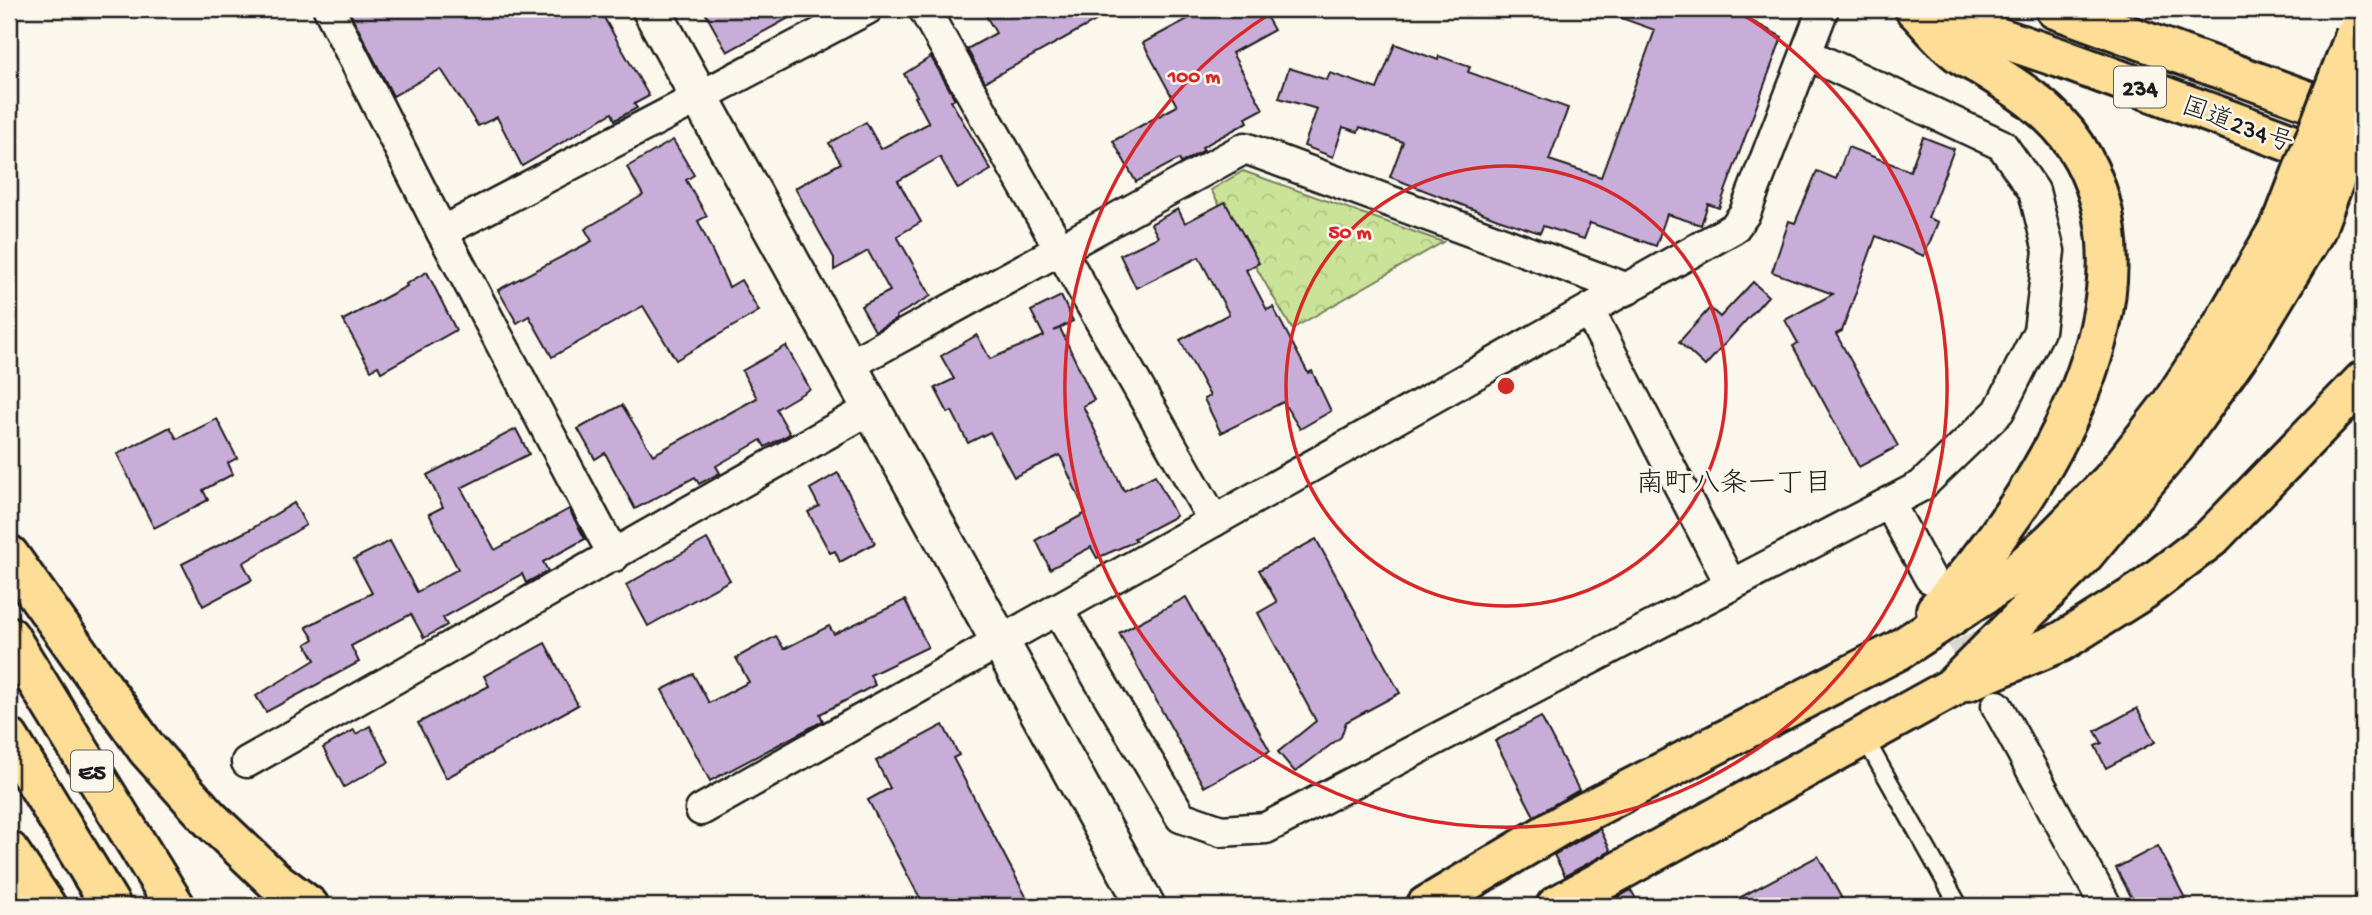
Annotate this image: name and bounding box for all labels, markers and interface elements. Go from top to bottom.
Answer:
text: 100 m [1167,66,1220,91]
road number: 234 [2114,66,2166,108]
street label: 国道234号 [2176,92,2297,162]
text: 50 m [1329,222,1372,247]
centre of rings [1494,374,1518,398]
district label: 南町八条一丁目 [1636,468,1832,502]
road number: E5 [71,750,113,792]

